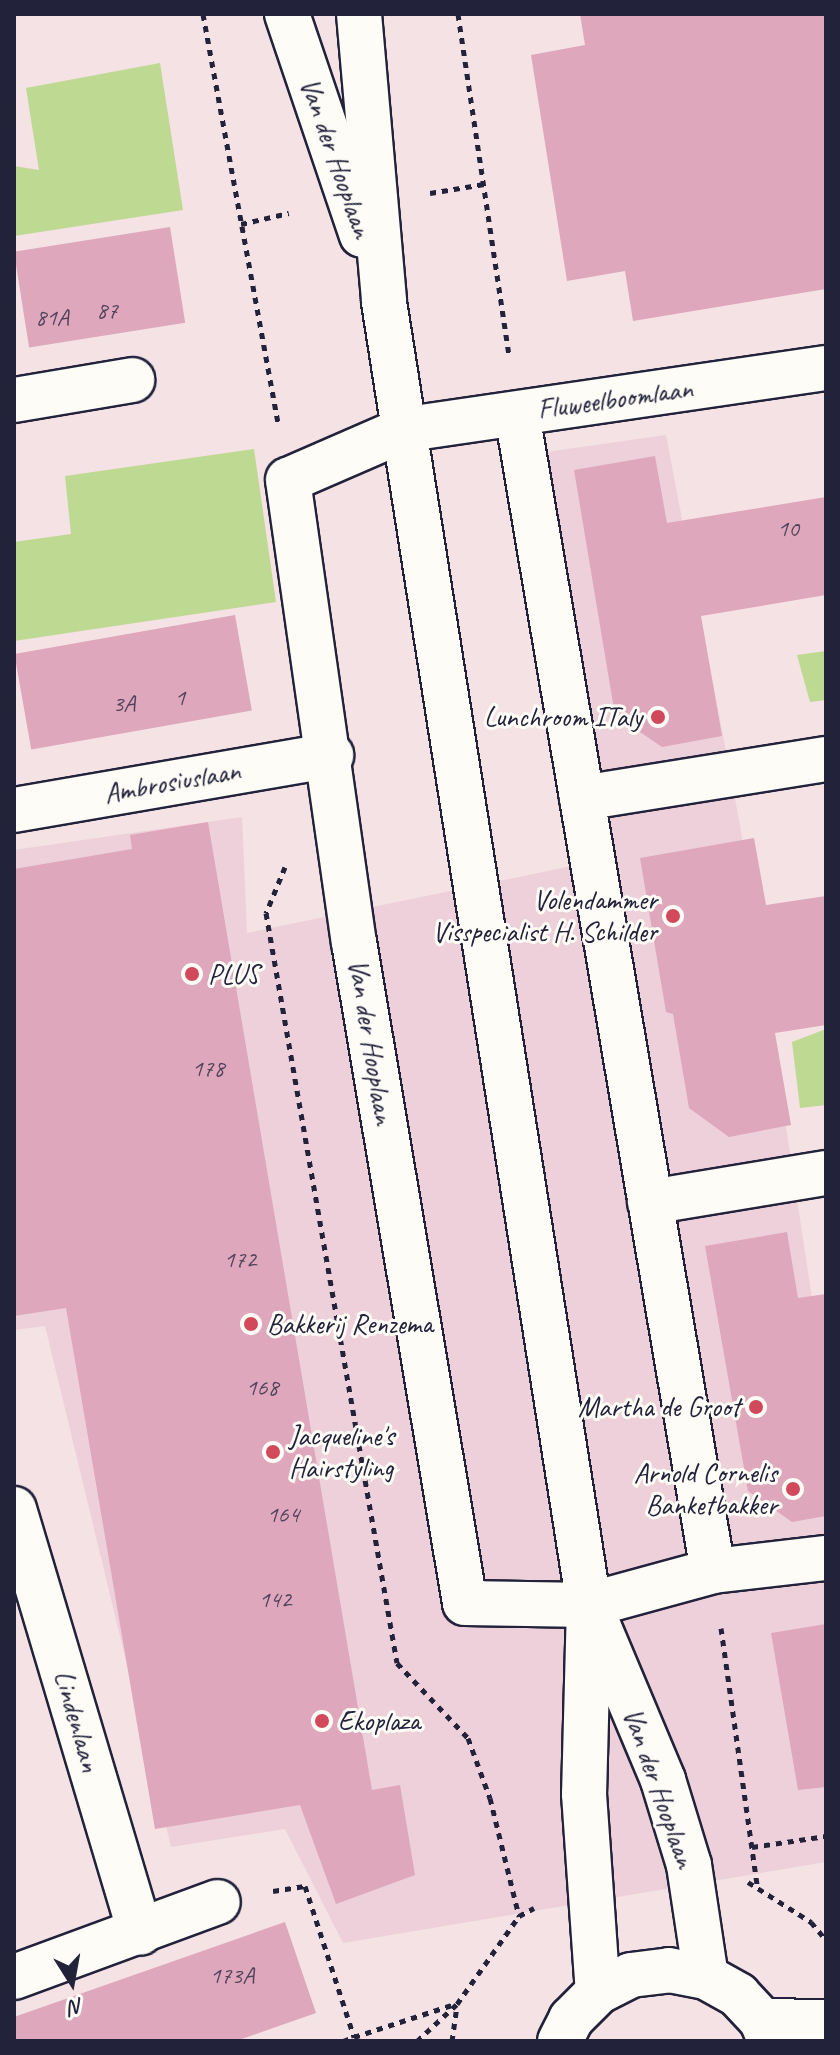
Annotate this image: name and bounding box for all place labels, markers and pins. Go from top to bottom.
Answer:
place label: Lunchroom ITaly [484,700,642,734]
marker: Lunchroom ITaly [649,708,667,726]
place label: Volendammer Visspecialist H. Schilder [432,883,657,949]
marker: Volendammer Visspecialist H. Schilder [664,907,682,925]
place label: PLUS [208,957,259,991]
marker: PLUS [183,965,201,983]
place label: Bakkerij Renzema [267,1307,433,1341]
marker: Bakkerij Renzema [242,1315,260,1333]
place label: Martha de Groot [578,1390,740,1424]
marker: Martha de Groot [747,1398,765,1416]
place label: Jacqueline's Hairstyling [289,1419,394,1485]
marker: Jacqueline's Hairstyling [264,1443,282,1461]
place label: Arnold Cornelis Banketbakker [634,1456,777,1522]
marker: Arnold Cornelis Banketbakker [784,1480,802,1498]
place label: Ekoplaza [338,1704,420,1738]
marker: Ekoplaza [313,1712,331,1730]

